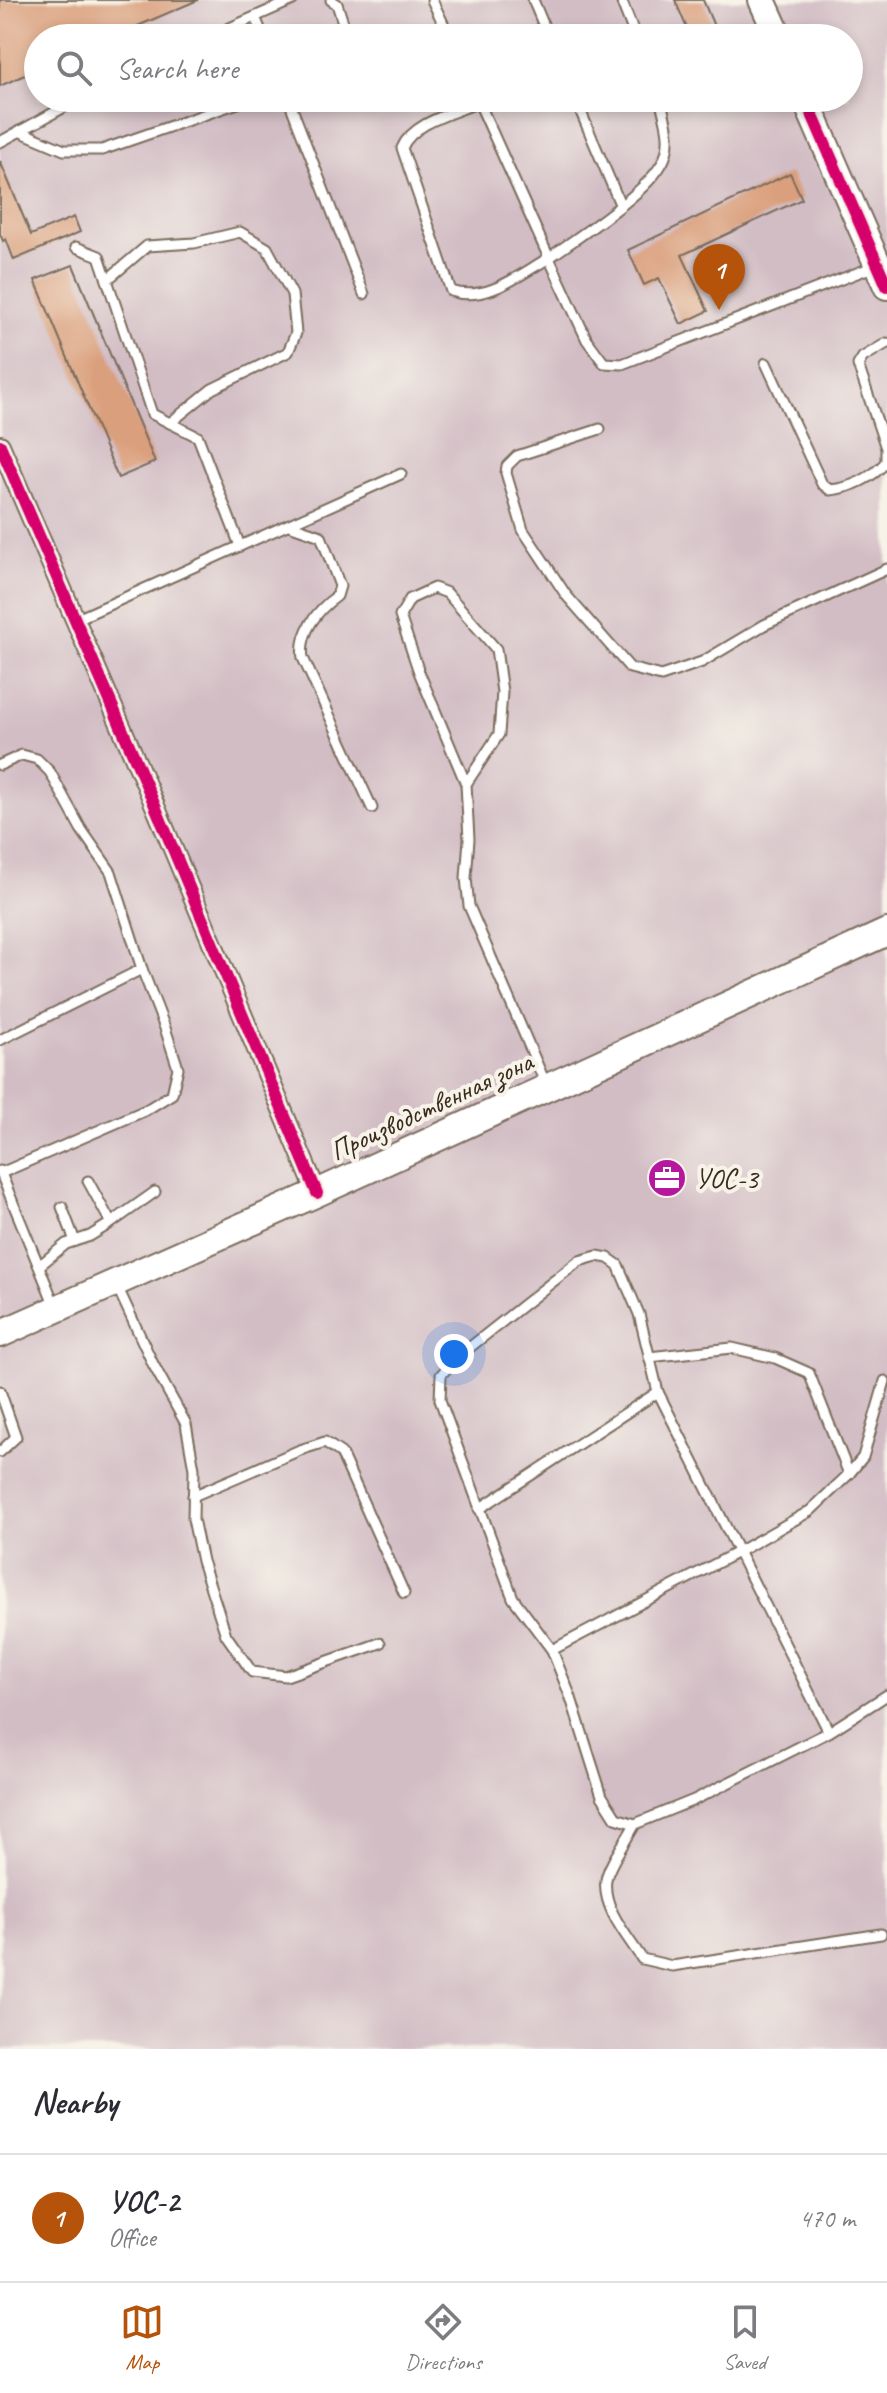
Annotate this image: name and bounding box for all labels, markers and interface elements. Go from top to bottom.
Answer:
search box [24,24,863,112]
icon: search [52,46,96,90]
text: Search here [116,49,238,87]
pin: 1 [693,244,745,310]
street label: Производственная зона [324,1043,540,1169]
office icon: УОС-3 [646,1157,688,1199]
place label: УОС-3 [695,1161,760,1196]
your location [434,1334,474,1374]
text: Nearby [32,2080,118,2123]
text: УОС-2 [108,2183,179,2221]
text: 1 [52,2202,64,2235]
text: 470 m [799,2202,855,2235]
text: Office [108,2221,156,2254]
tab: Map [120,2300,164,2376]
tab: Directions [405,2300,482,2376]
tab: Saved [723,2300,767,2376]

